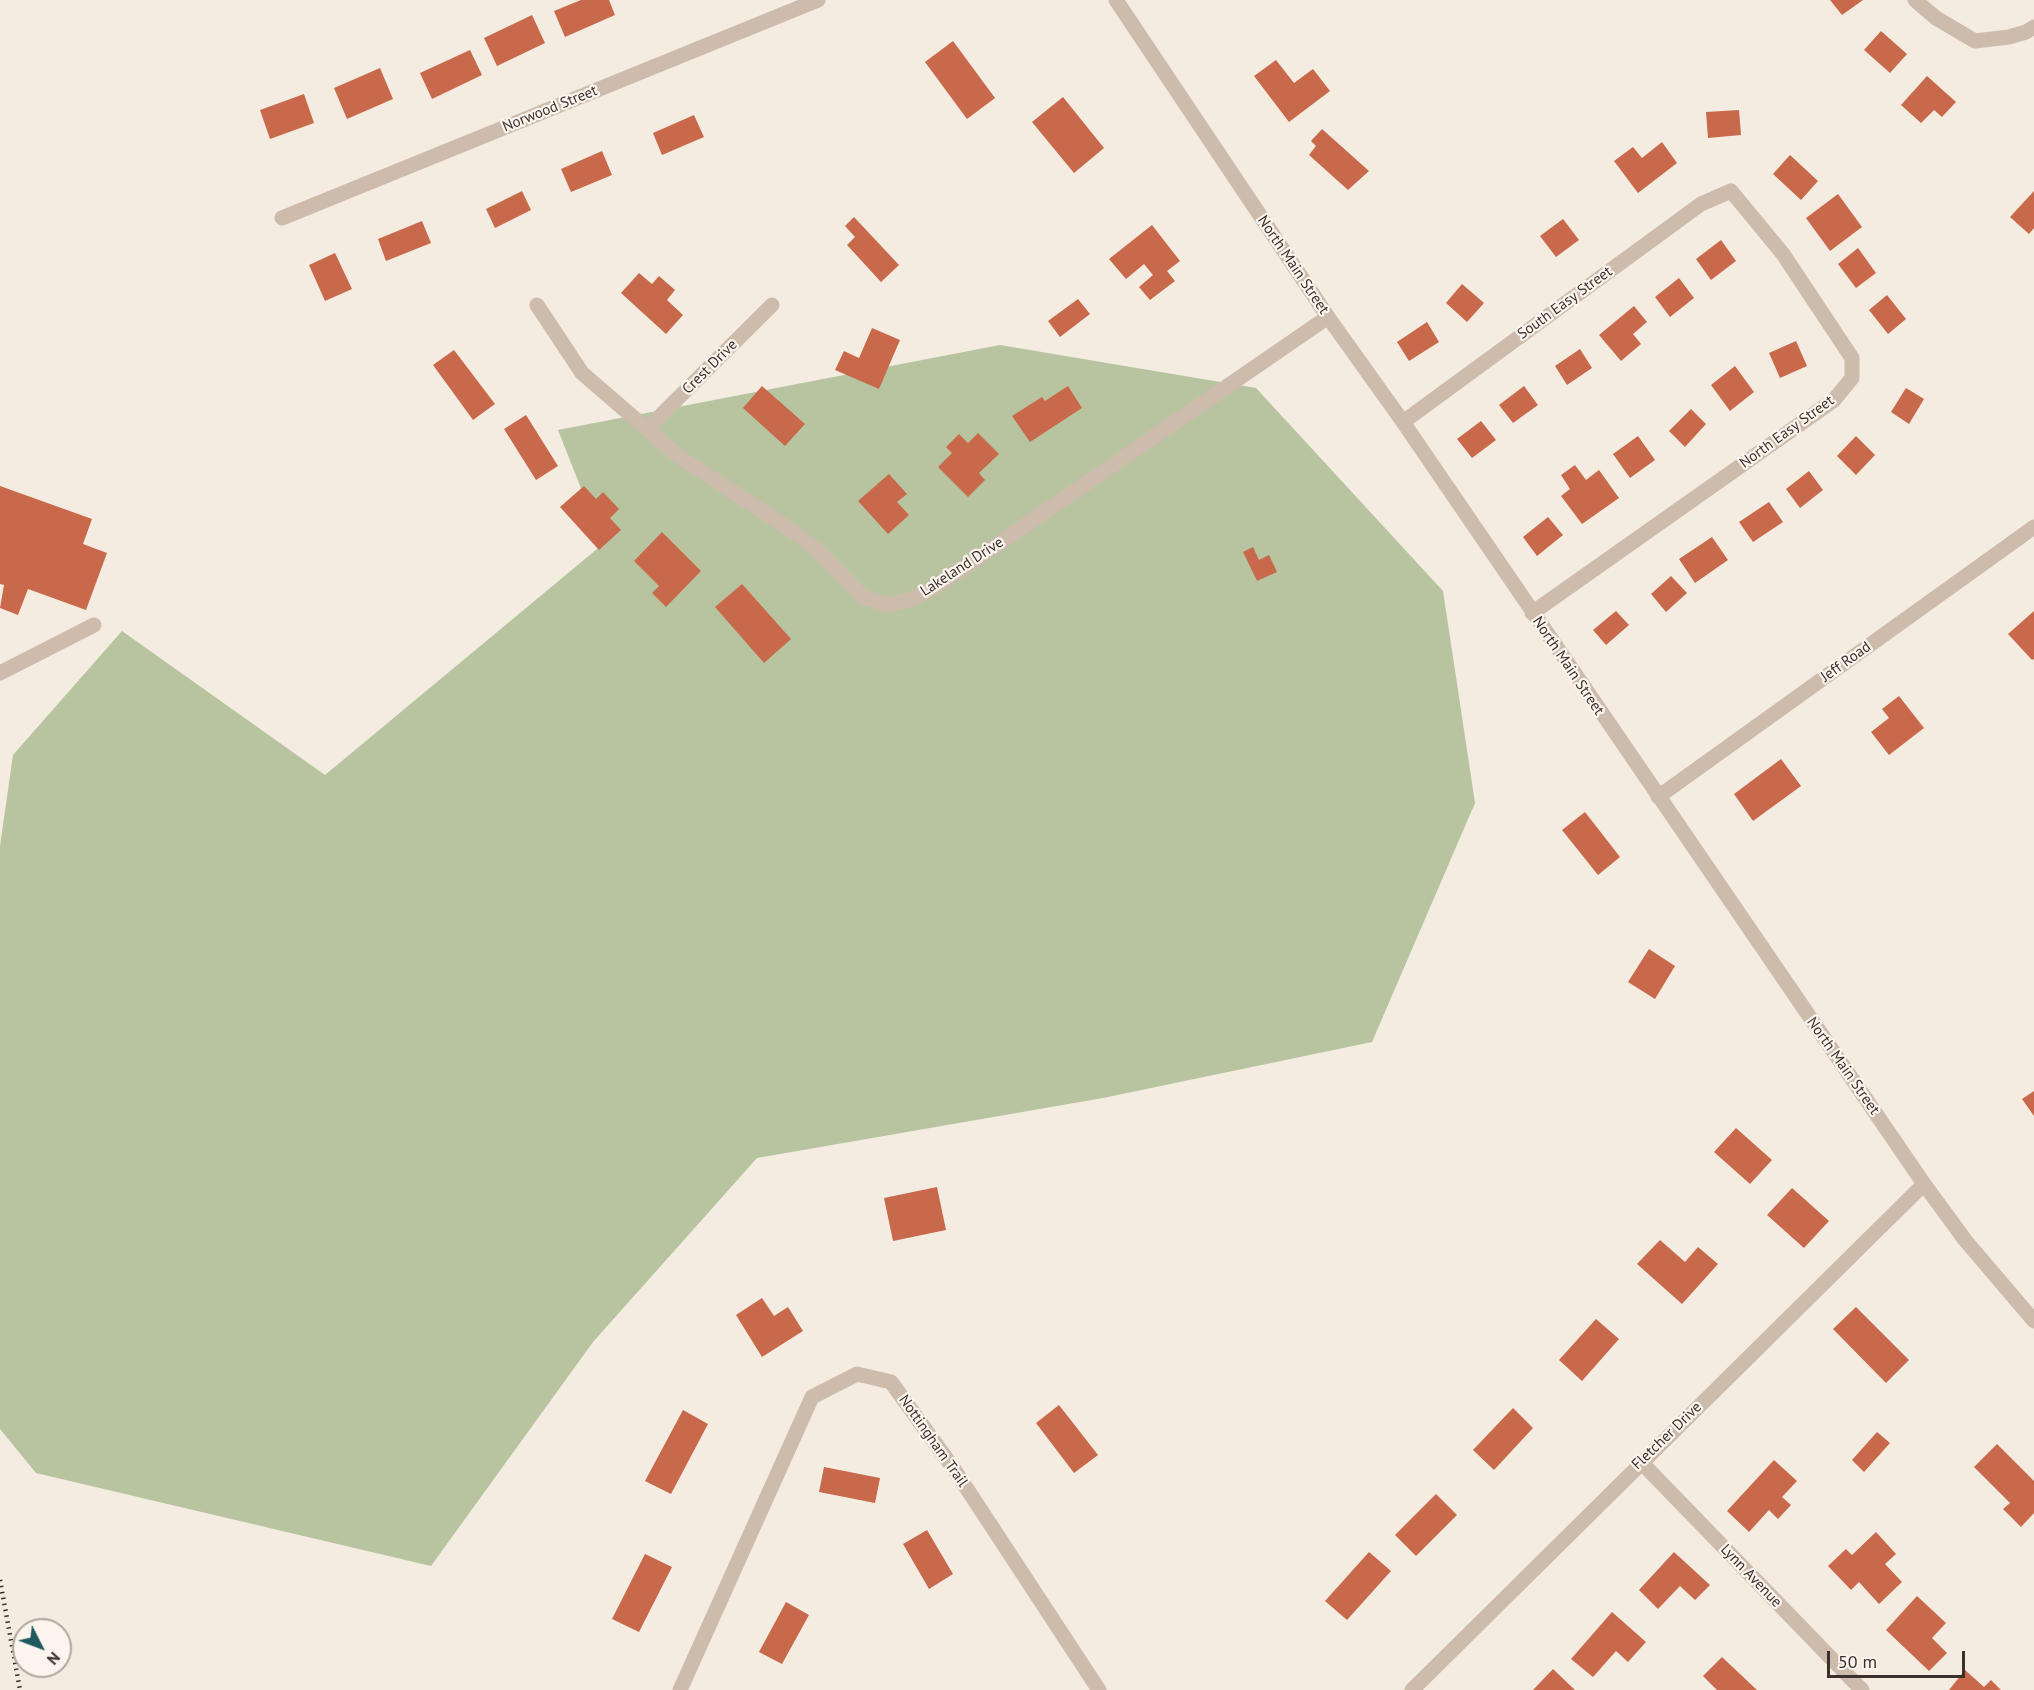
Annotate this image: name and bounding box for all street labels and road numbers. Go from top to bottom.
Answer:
street label: Norwood Street [500,82,600,136]
street label: North Main Street [1253,212,1333,318]
street label: South Easy Street [1514,263,1616,343]
street label: Crest Drive [679,336,741,398]
street label: North Easy Street [1736,392,1838,472]
street label: Lakeland Drive [917,534,1007,600]
street label: North Main Street [1528,613,1608,719]
street label: Jeff Road [1818,638,1874,686]
street label: North Main Street [1803,1014,1883,1118]
street label: Nottingham Trail [895,1392,971,1490]
street label: Fletcher Drive [1628,1398,1706,1474]
street label: Lynn Avenue [1717,1541,1785,1611]

